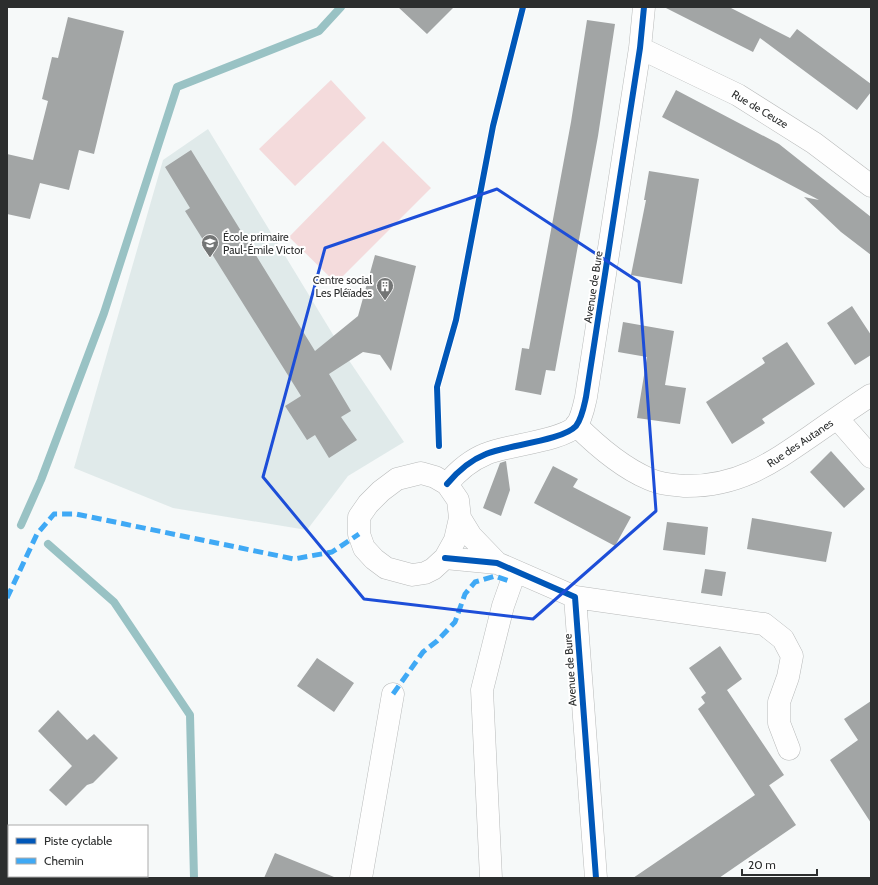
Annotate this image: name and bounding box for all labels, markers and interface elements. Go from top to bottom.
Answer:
street label: Rue de Ceuze [729,87,791,131]
place label: École primaire Paul-Émile Victor [223,230,304,257]
school or university icon: École primaire Paul-Émile Victor [200,233,220,258]
street label: Avenue de Bure [580,250,606,324]
place label: Centre social Les Pléïades [313,273,372,300]
building icon: Centre social Les Pléïades [375,276,395,301]
street label: Rue des Autanes [764,415,836,470]
street label: Avenue de Bure [560,633,580,707]
legend [8,825,148,877]
text: Piste cyclable [44,833,112,848]
scale bar [742,851,817,877]
text: Chemin [44,853,84,868]
text: 20 m [748,857,776,872]

